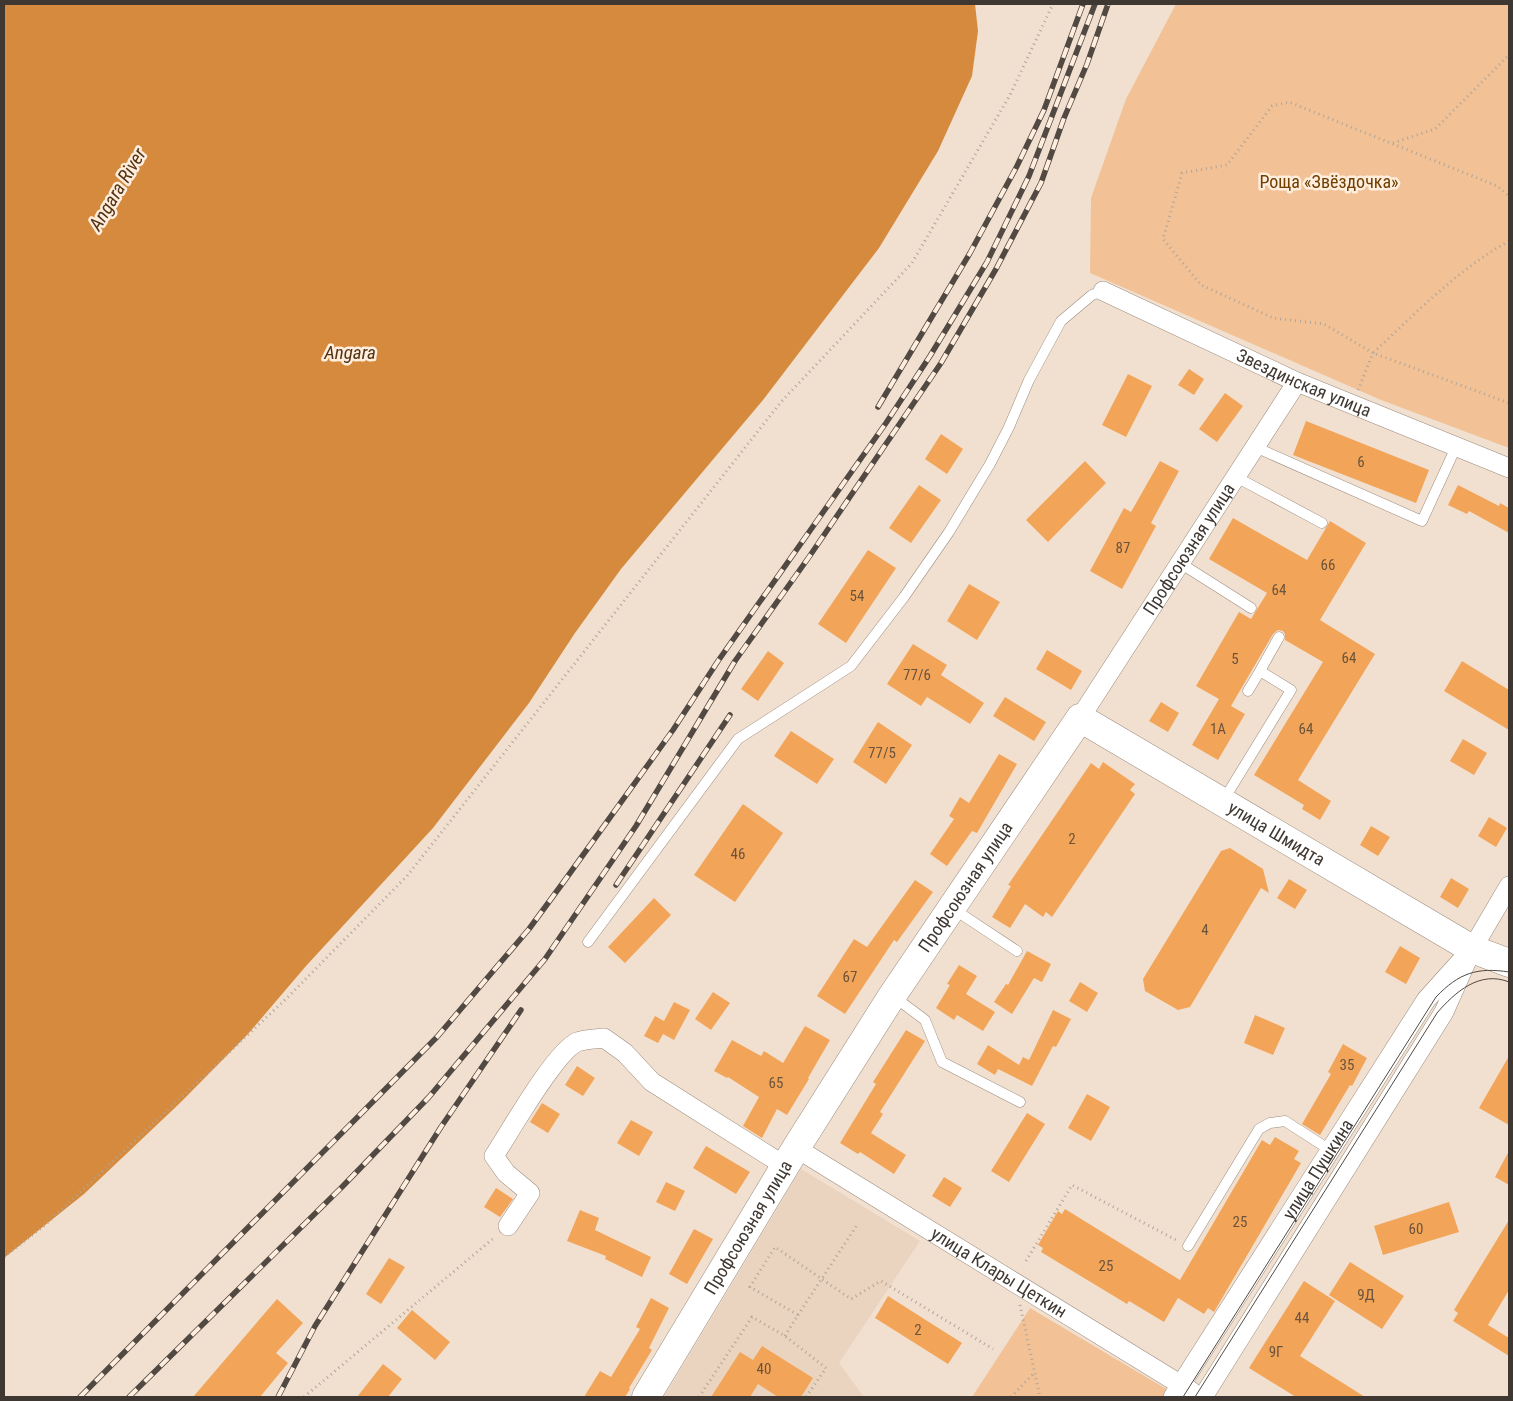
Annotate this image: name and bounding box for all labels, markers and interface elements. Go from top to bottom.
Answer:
water label: Angara River [83,144,151,235]
park label: Роща «Звёздочка» [1259,171,1399,192]
water label: Angara [323,341,376,364]
street label: Звездинская улица [1233,344,1374,421]
house number: 6 [1357,453,1365,471]
street label: Профсоюзная улица [1138,479,1239,619]
house number: 87 [1116,539,1130,557]
house number: 66 [1321,556,1335,574]
house number: 64 [1272,581,1286,599]
house number: 54 [850,587,864,605]
house number: 64 [1342,649,1356,667]
house number: 5 [1231,650,1239,668]
house number: 77/6 [903,666,931,684]
house number: 1А [1210,720,1226,738]
house number: 64 [1299,720,1313,738]
house number: 77/5 [868,744,896,762]
street label: улица Шмидта [1224,797,1329,870]
street label: Профсоюзная улица [914,818,1017,956]
house number: 2 [1068,830,1076,848]
house number: 46 [731,845,745,863]
house number: 4 [1201,921,1209,939]
house number: 67 [843,968,857,986]
house number: 35 [1340,1056,1354,1074]
house number: 65 [769,1074,783,1092]
street label: улица Пушкина [1278,1115,1357,1223]
street label: Профсоюзная улица [699,1156,796,1298]
house number: 25 [1233,1213,1247,1231]
house number: 60 [1409,1220,1423,1238]
street label: улица Клары Цеткин [927,1223,1071,1322]
house number: 25 [1099,1257,1113,1275]
house number: 9Д [1357,1286,1375,1304]
house number: 44 [1295,1309,1309,1327]
house number: 2 [914,1321,922,1339]
house number: 9Г [1269,1343,1283,1361]
house number: 40 [757,1360,771,1378]

